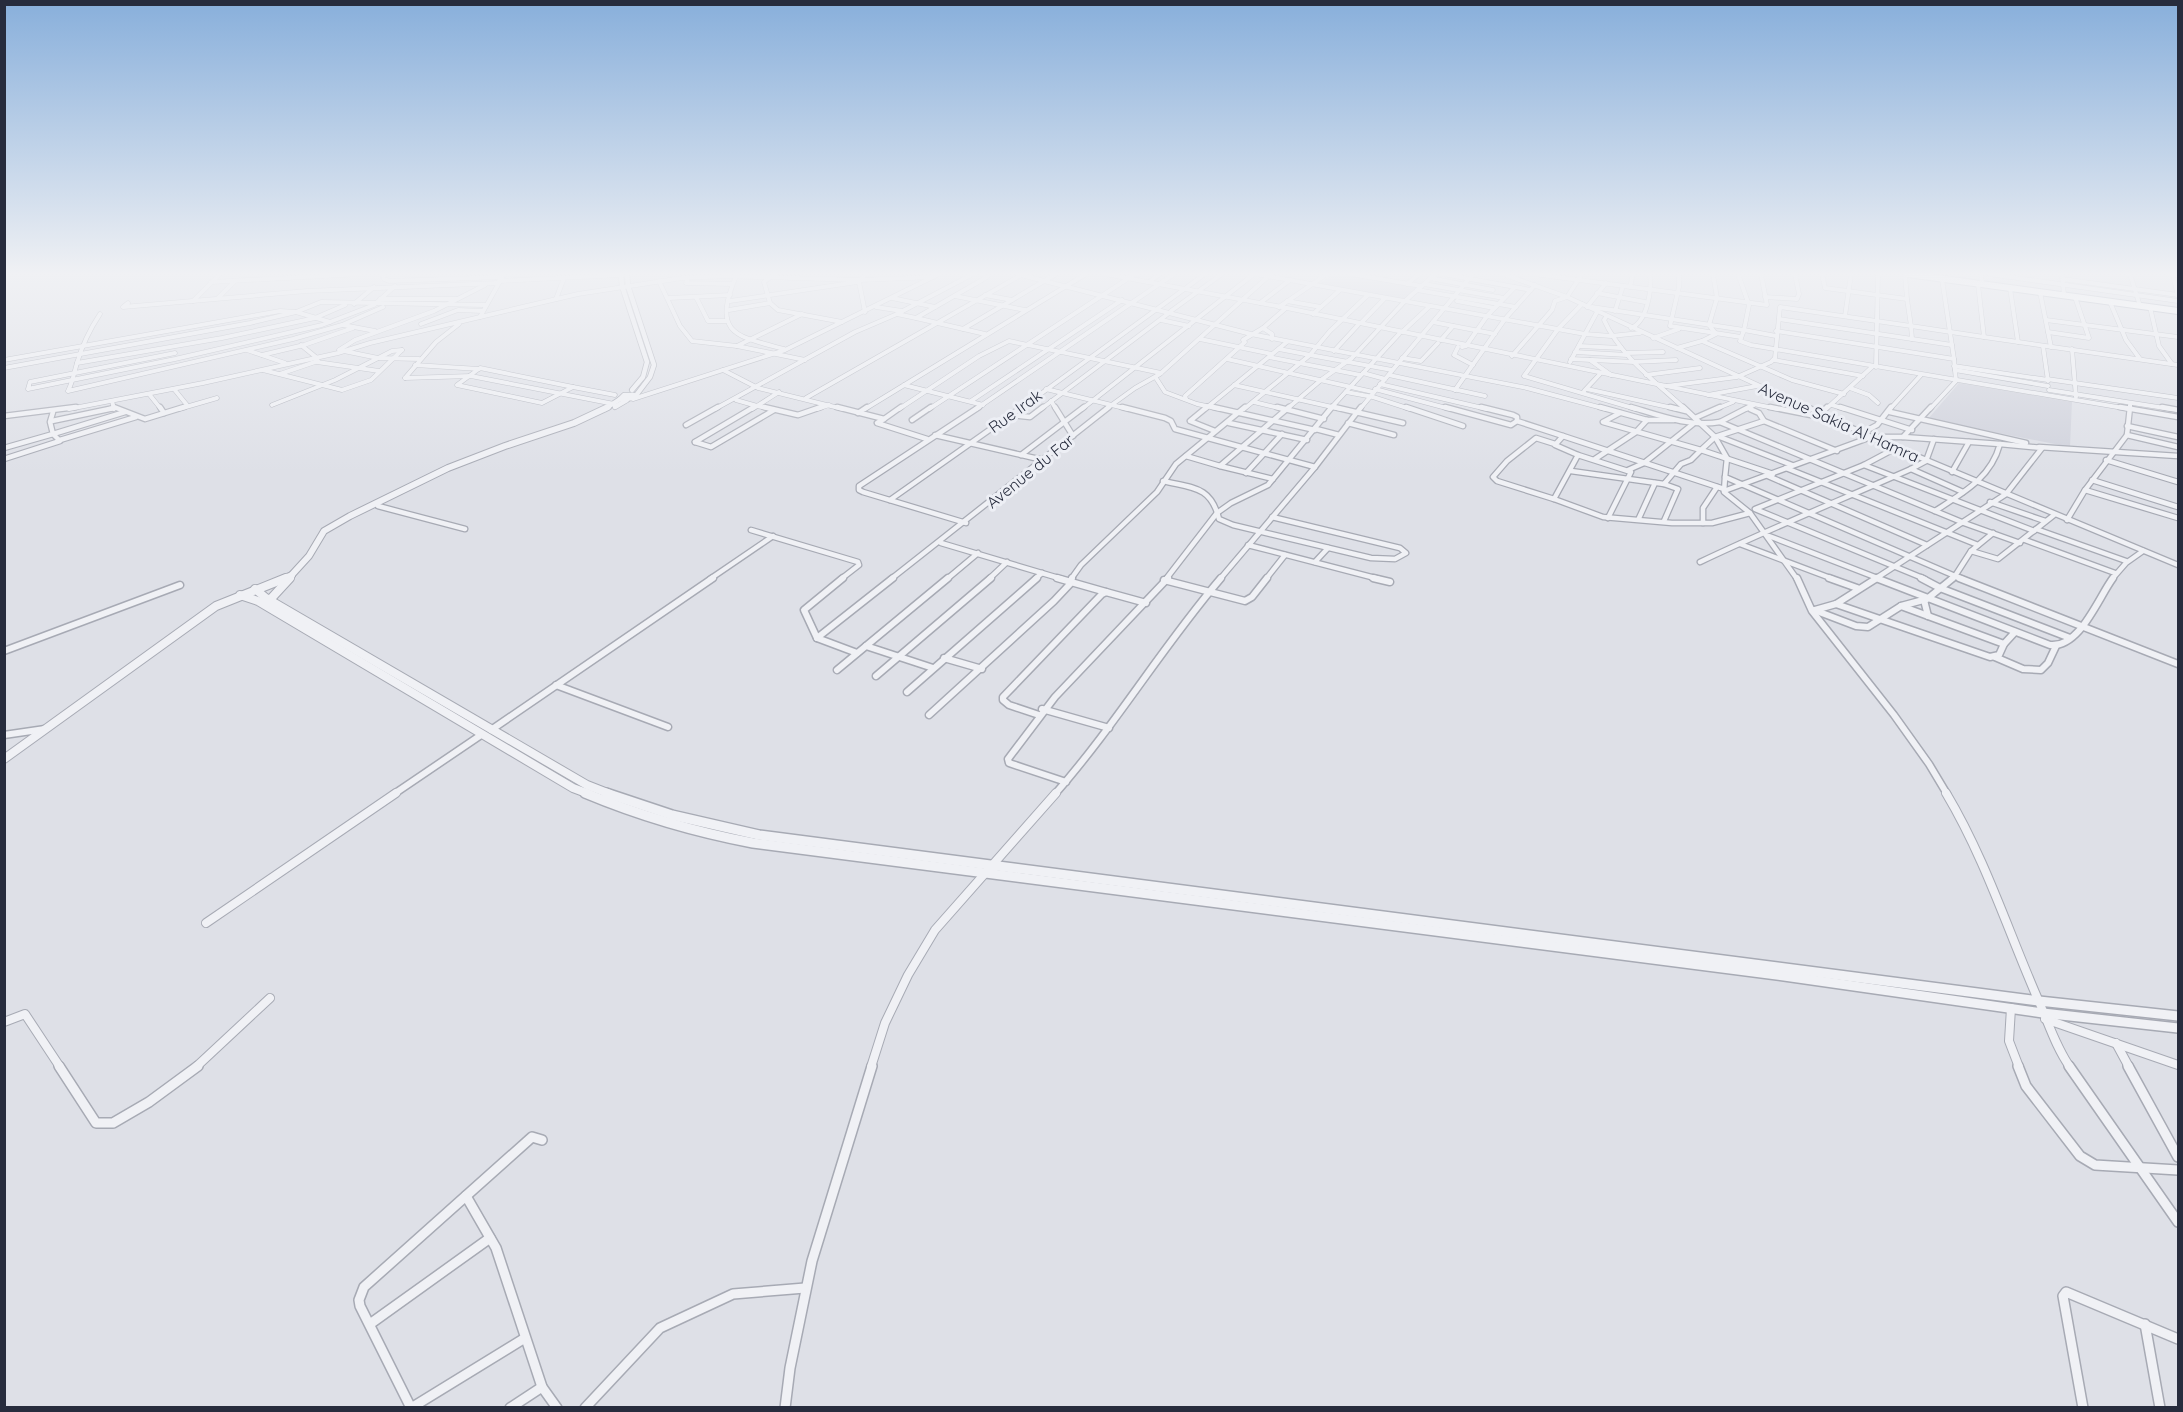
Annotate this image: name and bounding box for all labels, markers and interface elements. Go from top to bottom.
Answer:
street label: Avenue Sakia Al Hamra [1756,378,1922,466]
street label: Rue Irak [984,385,1046,437]
street label: Avenue du Far [982,430,1078,512]

